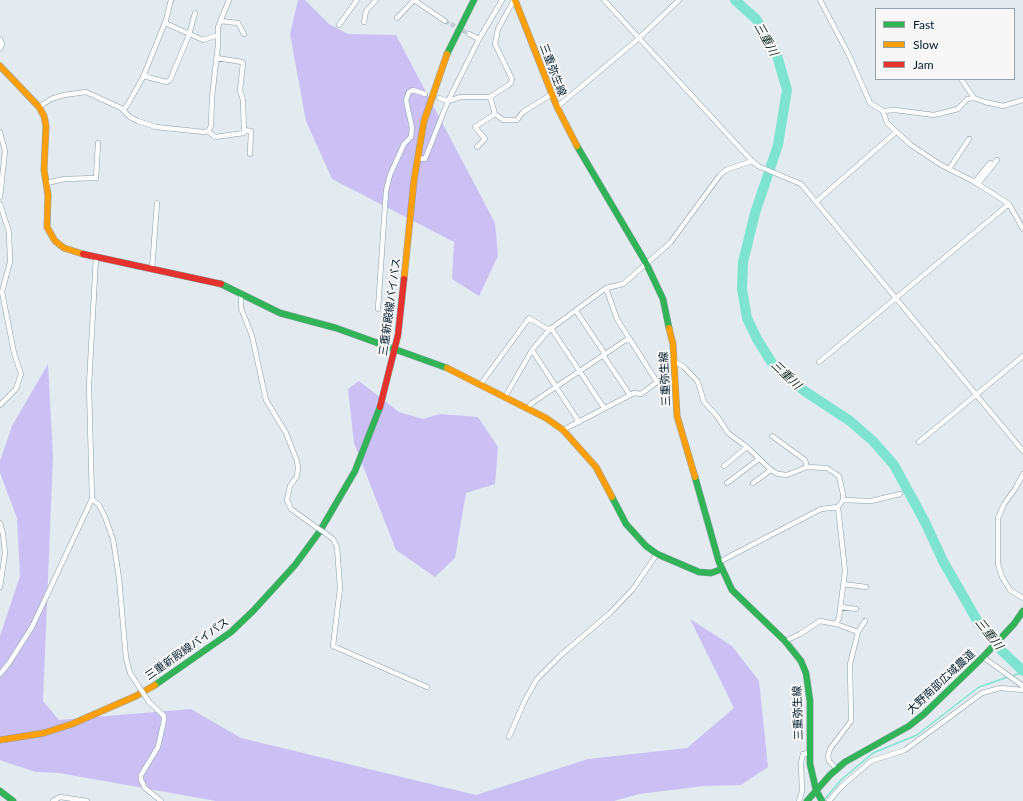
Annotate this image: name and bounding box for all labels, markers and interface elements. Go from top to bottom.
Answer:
legend [875,8,1015,80]
text: Fast [913,17,934,32]
water label: 三重川 [751,20,781,58]
text: Slow [913,37,938,52]
street label: 三重弥生線 [537,42,569,98]
text: Jam [913,57,934,72]
street label: 三重新殿線バイパス [377,257,403,357]
street label: 三重弥生線 [657,351,673,407]
water label: 三重川 [768,357,804,393]
street label: 三重新殿線バイパス [143,615,231,683]
water label: 三重川 [972,615,1006,653]
street label: 大野南部広域農道 [904,647,978,717]
street label: 三重弥生線 [790,685,806,741]

